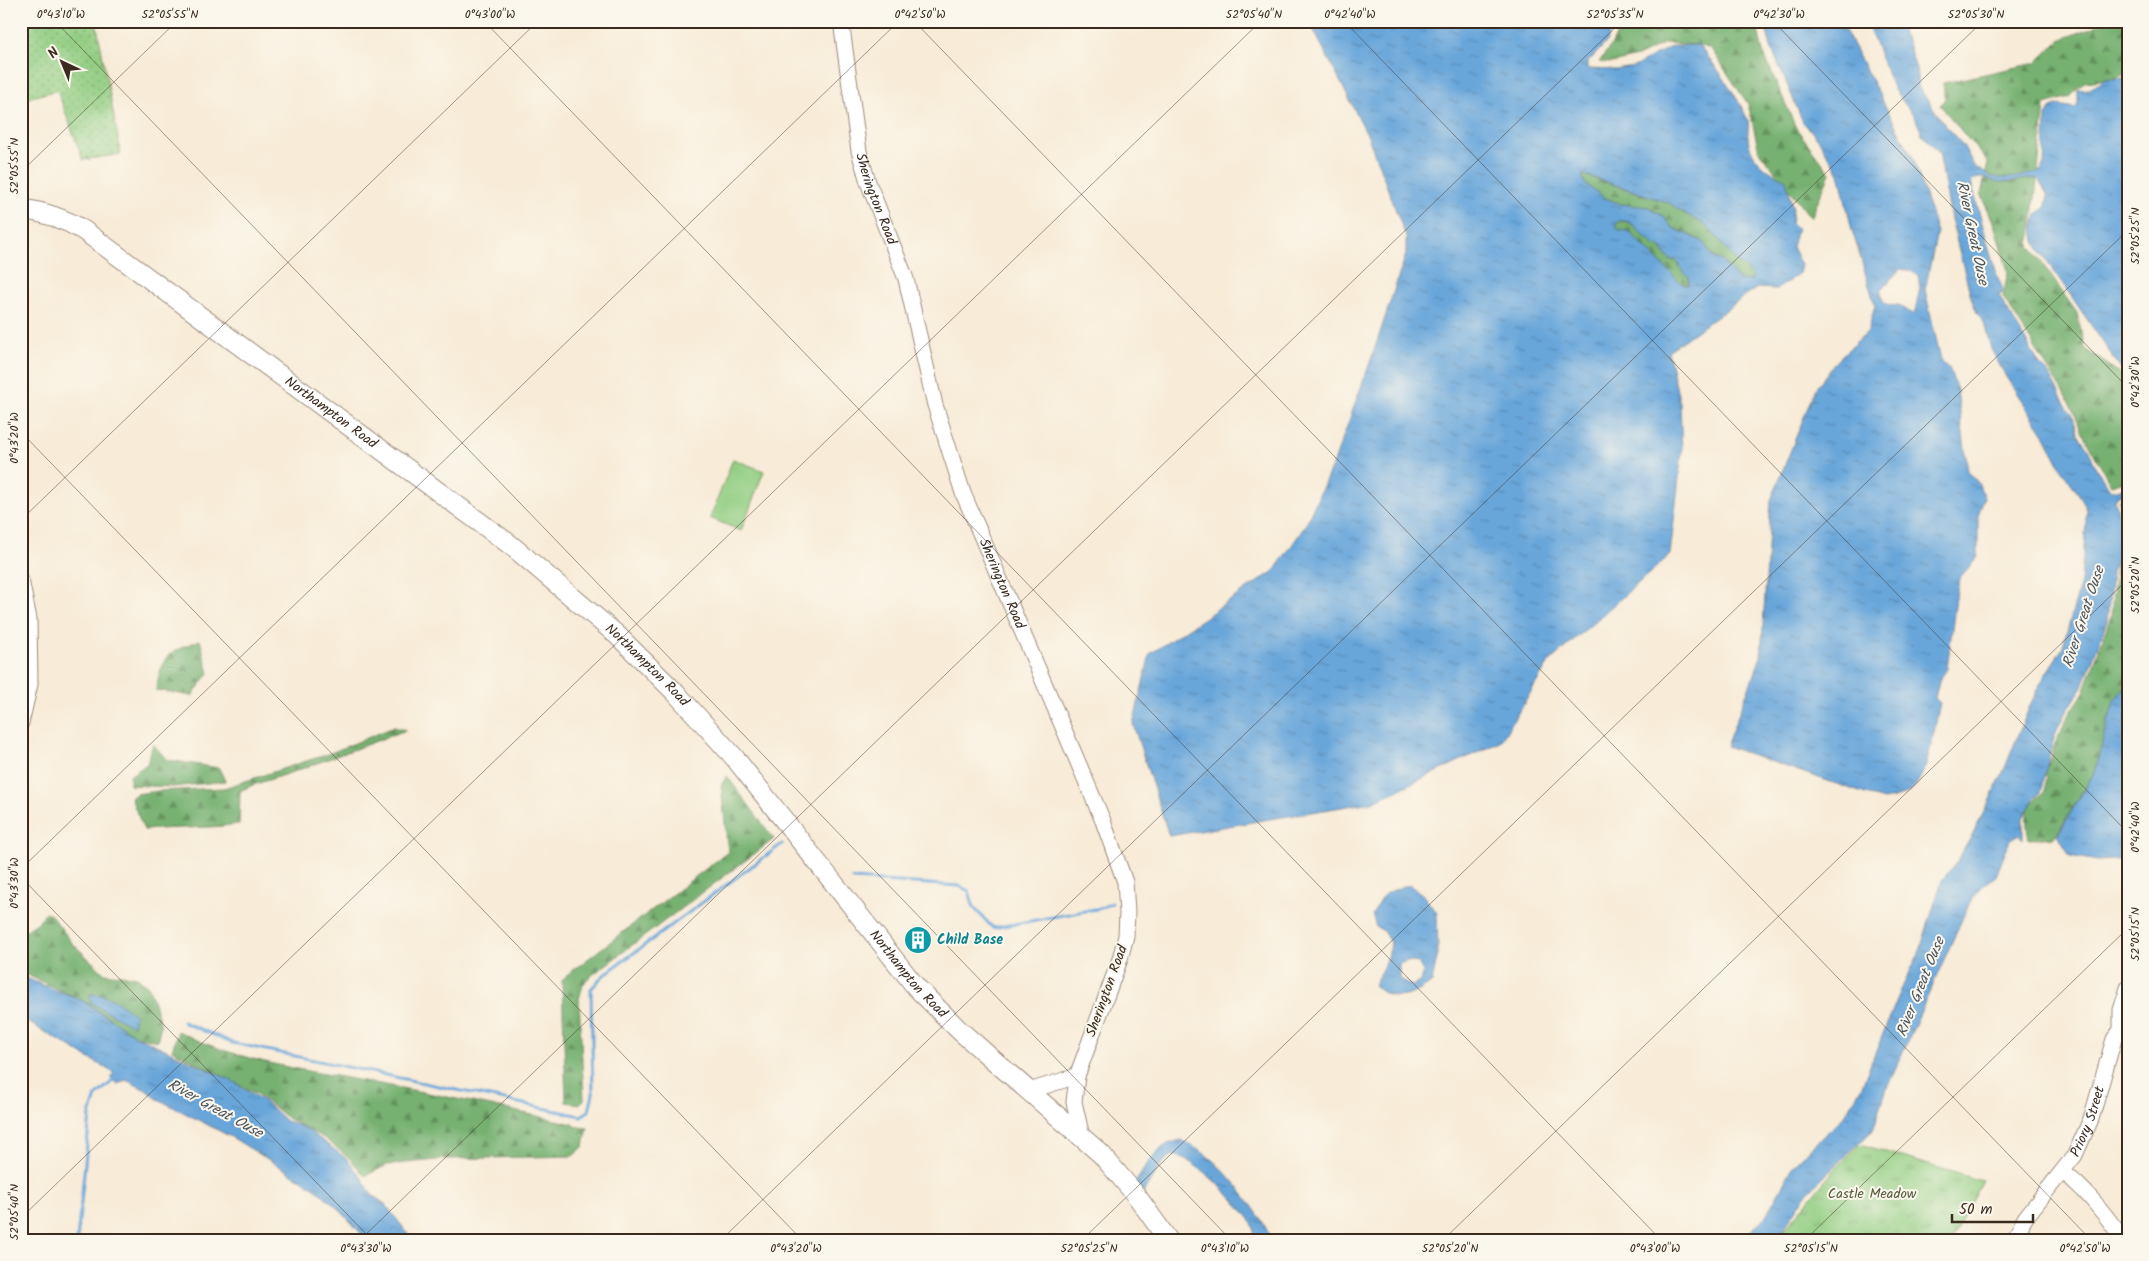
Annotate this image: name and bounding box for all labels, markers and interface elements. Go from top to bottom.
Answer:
text: 0°43'10"W [37,5,85,24]
text: 52°05'55"N [142,5,198,24]
text: 0°43'00"W [465,5,515,24]
text: 0°42'50"W [894,5,946,24]
text: 52°05'40"N [1226,5,1282,24]
text: 0°42'40"W [1324,5,1376,24]
text: 52°05'35"N [1586,5,1644,24]
text: 0°42'30"W [1753,5,1805,24]
text: 52°05'30"N [1948,5,2004,24]
north arrow [38,38,88,88]
text: N [43,42,65,64]
text: 52°05'55"N [5,138,24,194]
street label: Sherington Road [849,150,903,249]
water label: River Great Ouse [1949,179,1995,288]
text: 52°05'25"N [2126,207,2145,265]
text: 0°42'30"W [2126,356,2145,408]
street label: Northampton Road [280,371,383,455]
text: 0°43'20"W [5,412,24,464]
street label: Sherington Road [973,535,1031,633]
text: 52°05'20"N [2126,557,2145,613]
water label: River Great Ouse [2056,562,2112,671]
street label: Northampton Road [600,618,695,712]
text: 0°42'40"W [2126,801,2145,853]
text: 0°43'30"W [5,857,24,909]
text: 52°05'15"N [2126,907,2145,961]
street label: Northampton Road [864,925,953,1024]
building icon: Child Base [903,925,933,955]
place label: Child Base [937,929,1003,951]
water label: River Great Ouse [1890,932,1952,1040]
street label: Sherington Road [1080,941,1134,1040]
water label: River Great Ouse [163,1073,268,1146]
street label: Priory Street [2064,1083,2111,1161]
park label: Castle Meadow [1828,1183,1917,1205]
text: 52°05'40"N [5,1184,24,1240]
scale bar [1952,1191,2033,1223]
text: 50 m [1959,1198,1993,1222]
text: 0°43'30"W [340,1239,392,1258]
text: 0°43'20"W [770,1239,822,1258]
text: 52°05'25"N [1060,1239,1118,1258]
text: 0°43'10"W [1201,1239,1249,1258]
text: 52°05'20"N [1422,1239,1478,1258]
text: 0°43'00"W [1630,1239,1680,1258]
text: 52°05'15"N [1784,1239,1838,1258]
text: 0°42'50"W [2059,1239,2111,1258]

